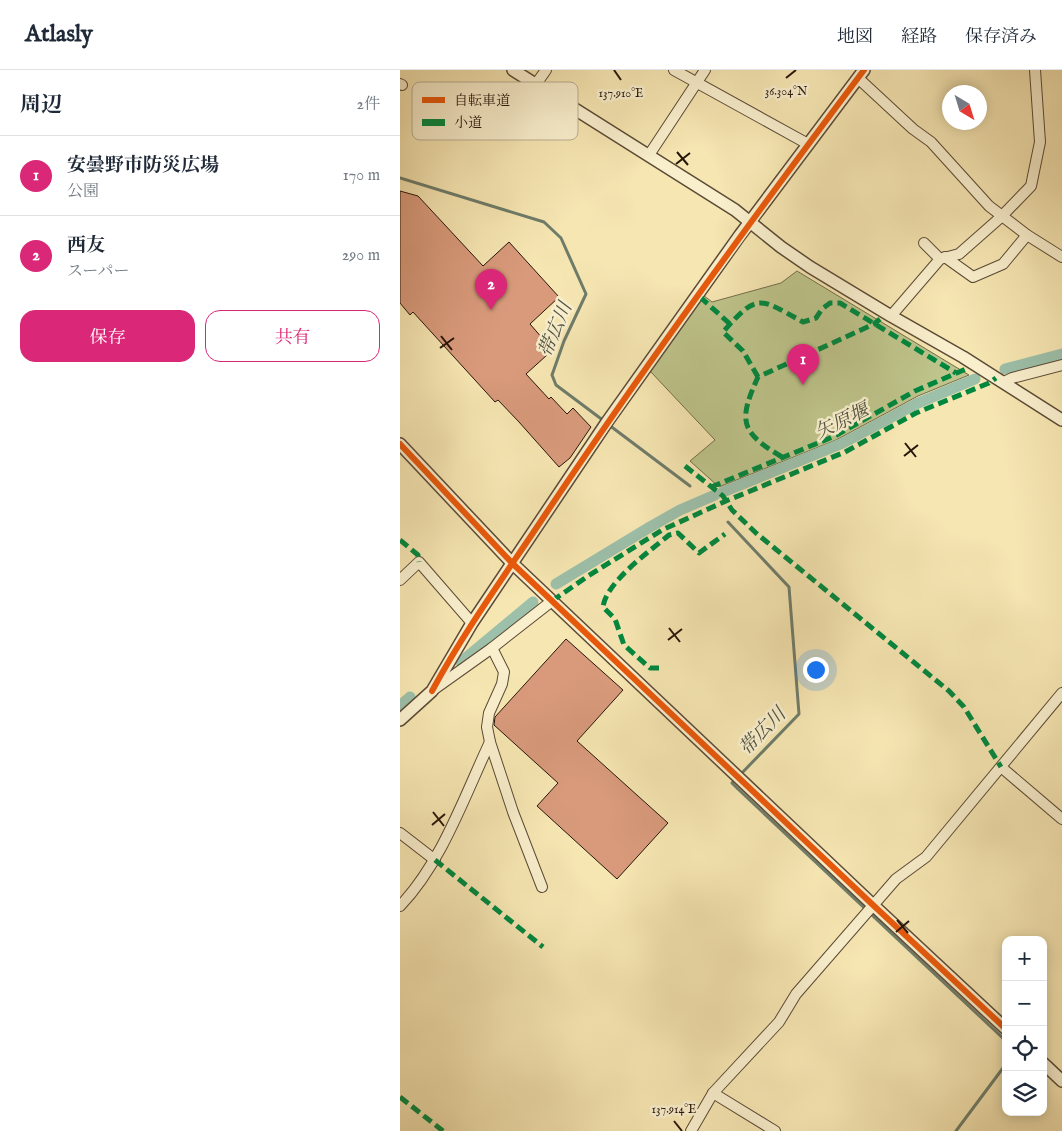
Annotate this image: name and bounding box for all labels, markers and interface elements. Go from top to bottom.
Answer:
text: Atlasly [25,19,93,50]
text: 地図 [837,26,873,49]
text: 経路 [901,26,937,49]
text: 保存済み [965,26,1037,49]
legend [412,82,578,140]
text: 36.304°N [765,84,808,99]
north arrow [942,85,987,130]
text: 137.910°E [599,86,643,101]
text: 周辺 [20,92,62,119]
text: 自転車道 [454,92,510,110]
text: 2件 [356,95,380,115]
text: 小道 [454,114,482,132]
text: 安曇野市防災広場 [67,154,219,178]
text: 1 [33,166,39,186]
text: 170 m [343,166,380,186]
text: 公園 [67,182,99,202]
text: 西友 [67,234,105,258]
text: 2 [32,246,40,266]
text: 290 m [342,246,380,266]
text: スーパー [67,262,129,282]
pin: 2 [475,269,507,310]
water label: 帯広川 [534,297,579,361]
button: 保存 [20,310,195,362]
button: 共有 [205,310,380,362]
pin: 1 [787,344,819,385]
water label: 矢原堰 [811,397,876,445]
your location [803,657,829,683]
water label: 帯広川 [735,702,793,761]
map controls [1002,936,1047,1116]
button: + [1002,936,1047,981]
button: − [1002,981,1047,1026]
button: locate [1002,1026,1047,1071]
button: layers [1002,1071,1047,1116]
text: 137.914°E [652,1102,696,1117]

